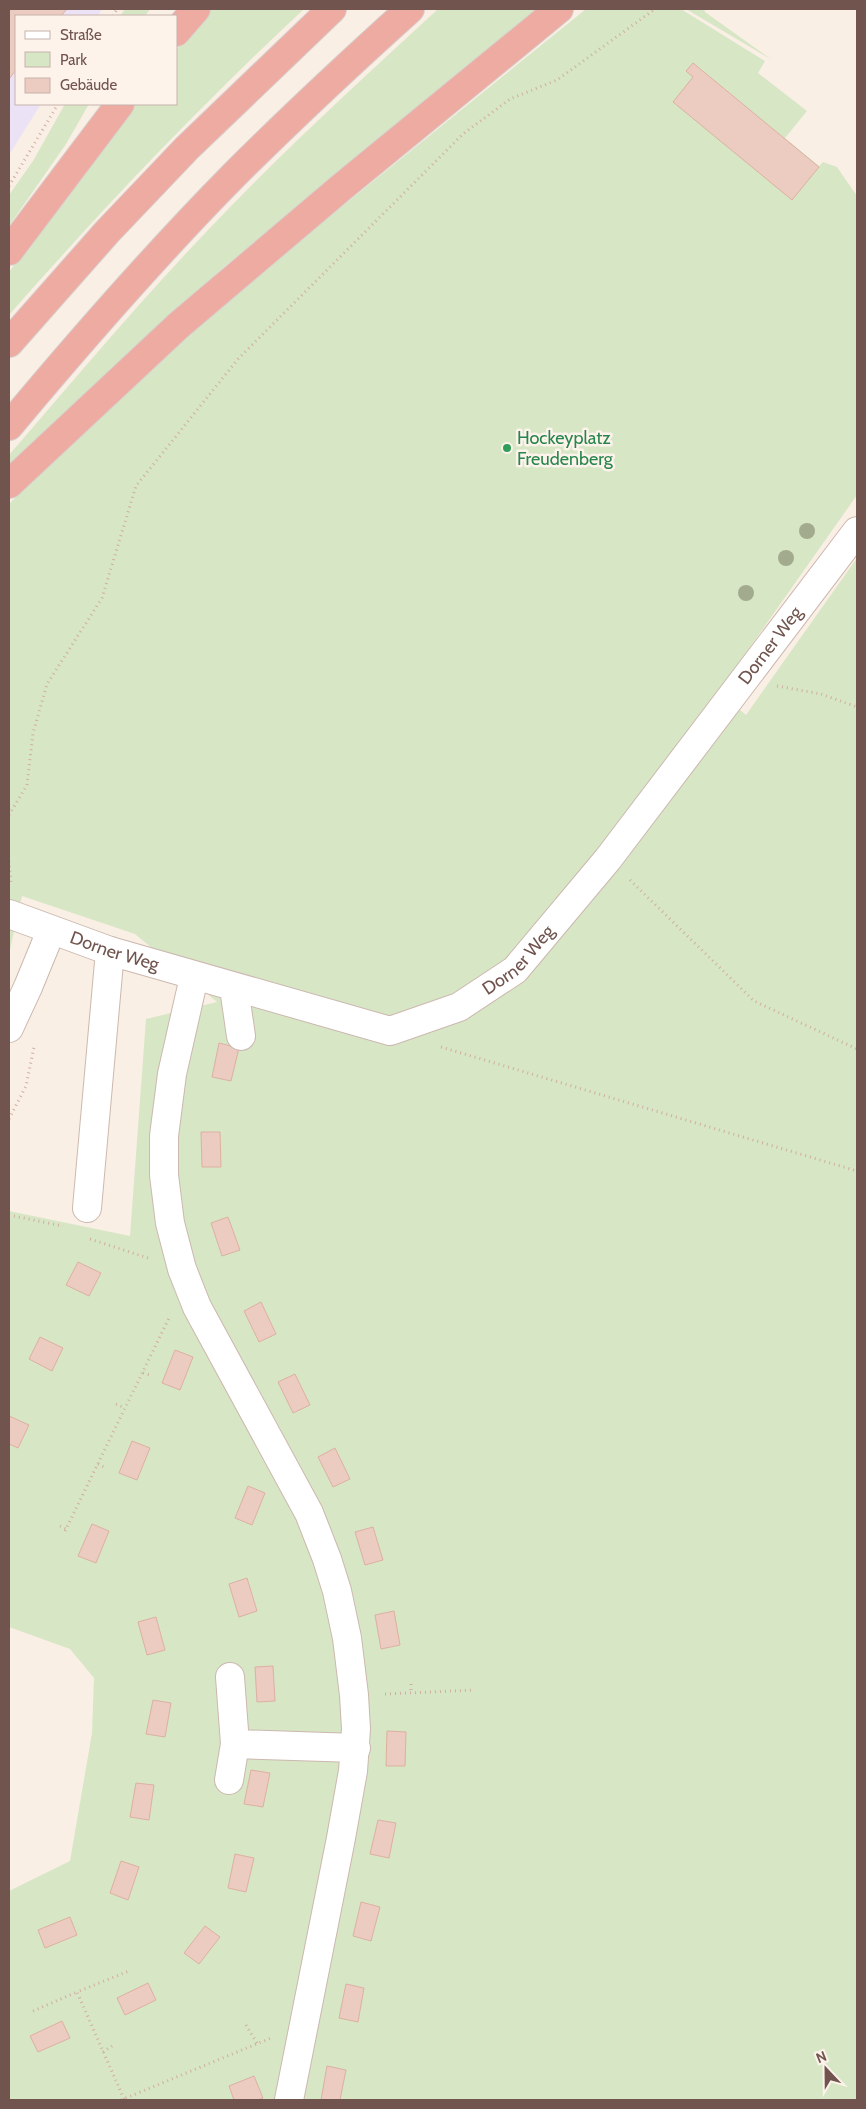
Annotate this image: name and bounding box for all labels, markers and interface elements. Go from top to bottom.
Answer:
legend [15,15,178,105]
text: Straße [60,26,102,44]
text: Park [60,51,87,69]
text: Gebäude [60,76,117,94]
place label: Hockeyplatz Freudenberg [517,427,614,470]
marker: Hockeyplatz Freudenberg [501,442,513,454]
street label: Dorner Weg [734,601,807,689]
street label: Dorner Weg [478,920,560,1000]
street label: Dorner Weg [67,926,163,976]
north arrow [801,2044,851,2094]
text: N [813,2047,829,2067]

